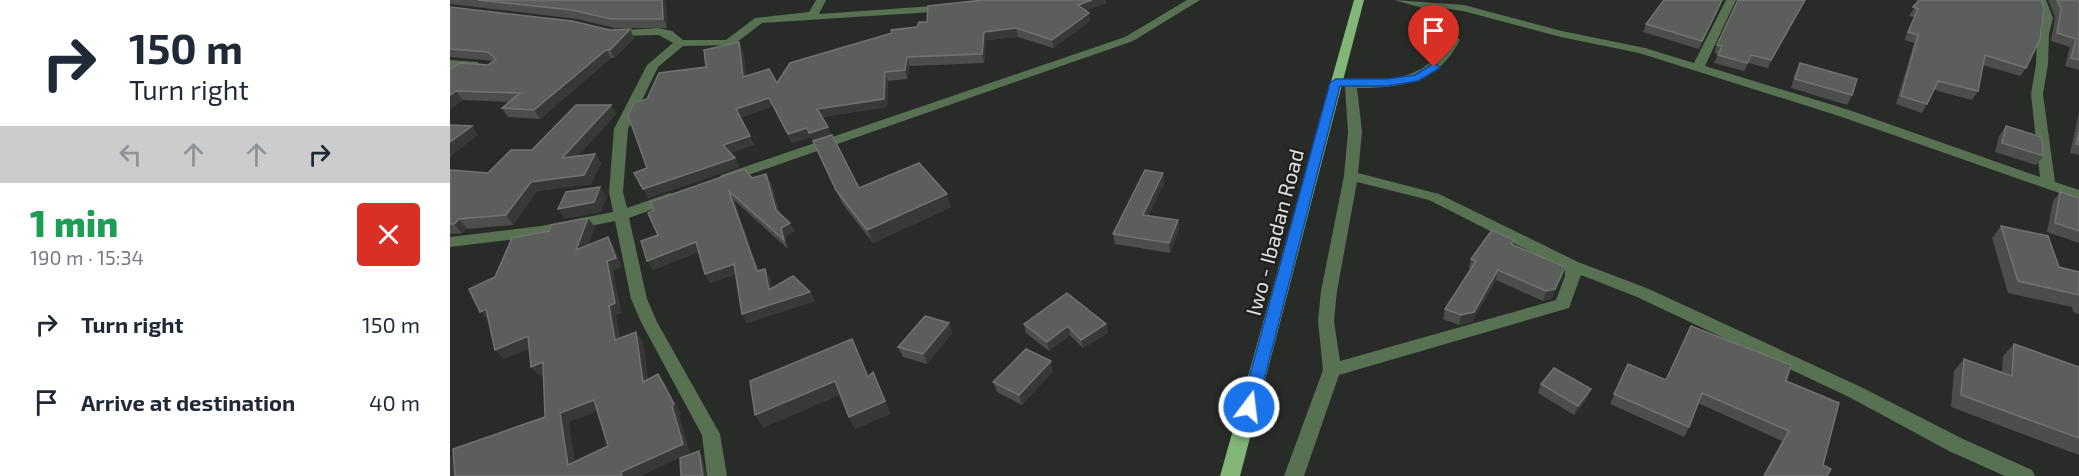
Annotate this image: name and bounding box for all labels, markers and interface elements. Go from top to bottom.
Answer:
pin [1408,5,1459,67]
icon: arrive [1417,14,1450,47]
text: 150 m [129,22,243,72]
icon: right [30,24,108,102]
text: Turn right [129,73,249,105]
icon: left [114,138,147,171]
icon: ahead [177,138,210,171]
icon: ahead [240,138,273,171]
icon: right [303,138,336,171]
street label: Iwo - Ibadan Road [1240,146,1308,318]
text: 1 min [30,201,118,244]
button: close [357,203,420,266]
text: 190 m · 15:34 [30,245,144,269]
icon: right [30,308,63,341]
text: Turn right [81,311,183,337]
text: 150 m [362,311,420,337]
position arrow [1217,375,1281,439]
icon: arrive [30,386,63,419]
text: Arrive at destination [81,389,295,415]
text: 40 m [369,389,420,415]

